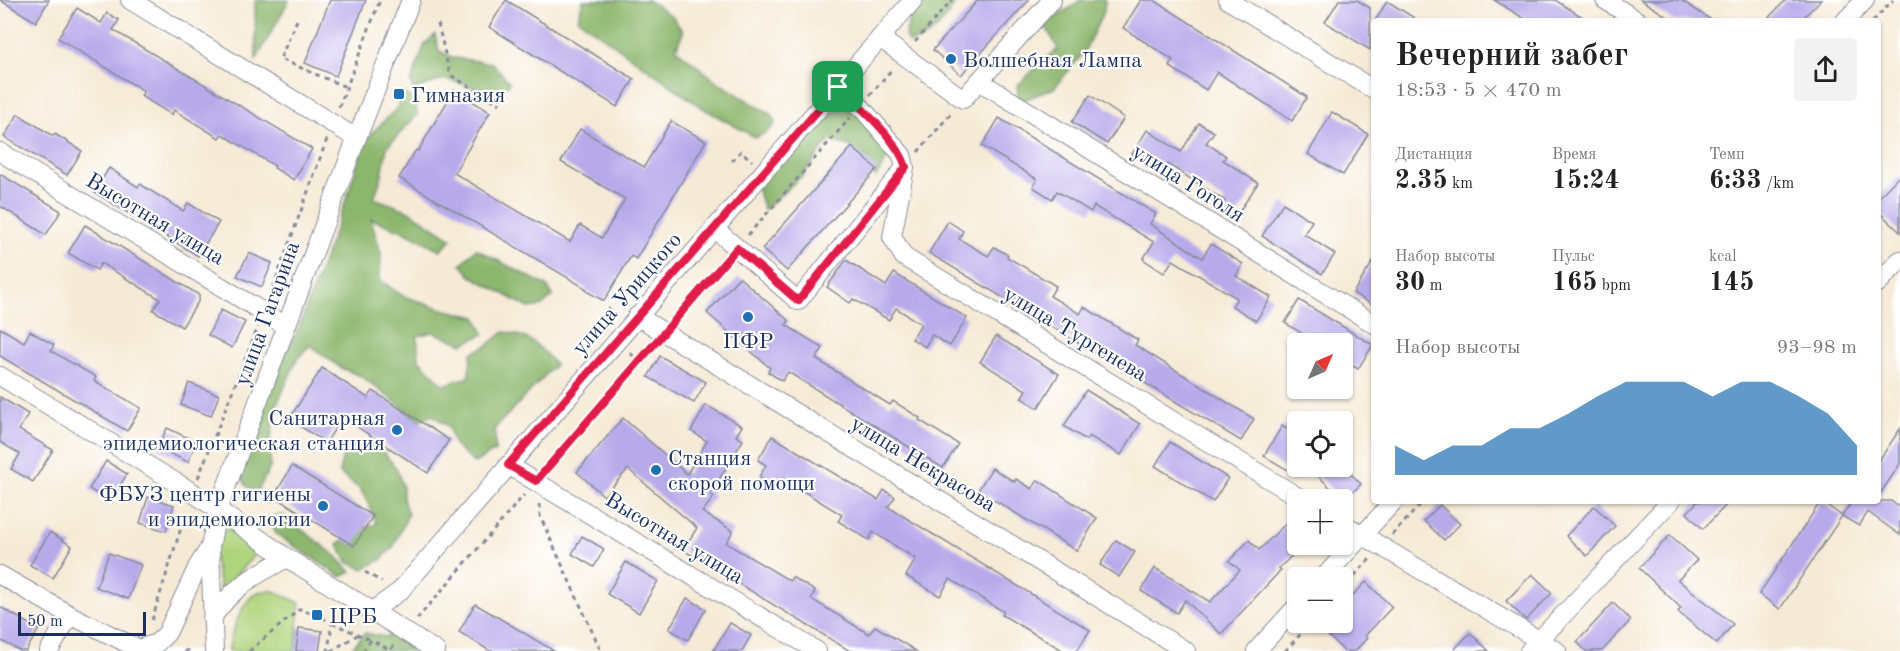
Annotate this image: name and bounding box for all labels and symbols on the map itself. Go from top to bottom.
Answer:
place label: Волшебная Лампа [963,50,1142,72]
marker: Волшебная Лампа [944,52,958,66]
pin [812,61,863,112]
place label: Гимназия [411,85,506,107]
marker: Гимназия [392,87,406,101]
street label: улица Гоголя [1128,140,1248,227]
street label: Высотная улица [82,170,228,270]
street label: улица Урицкого [569,229,686,360]
street label: улица Гагарина [231,238,304,389]
street label: улица Тургенева [999,283,1151,386]
marker: ПФР [741,310,755,324]
place label: ПФР [723,331,773,353]
north arrow [1287,333,1353,399]
place label: Санитарная эпидемиологическая станция [103,408,385,455]
street label: улица Некрасова [847,413,1000,517]
marker: Санитарная эпидемиологическая станция [390,423,404,437]
place label: Станция скорой помощи [668,448,815,495]
marker: Станция скорой помощи [649,463,663,477]
place label: ФБУЗ центр гигиены и эпидемиологии [99,484,311,531]
street label: Высотная улица [601,489,747,589]
marker: ФБУЗ центр гигиены и эпидемиологии [316,499,330,513]
place label: ЦРБ [329,606,377,628]
marker: ЦРБ [310,608,324,622]
scale bar [18,609,146,636]

